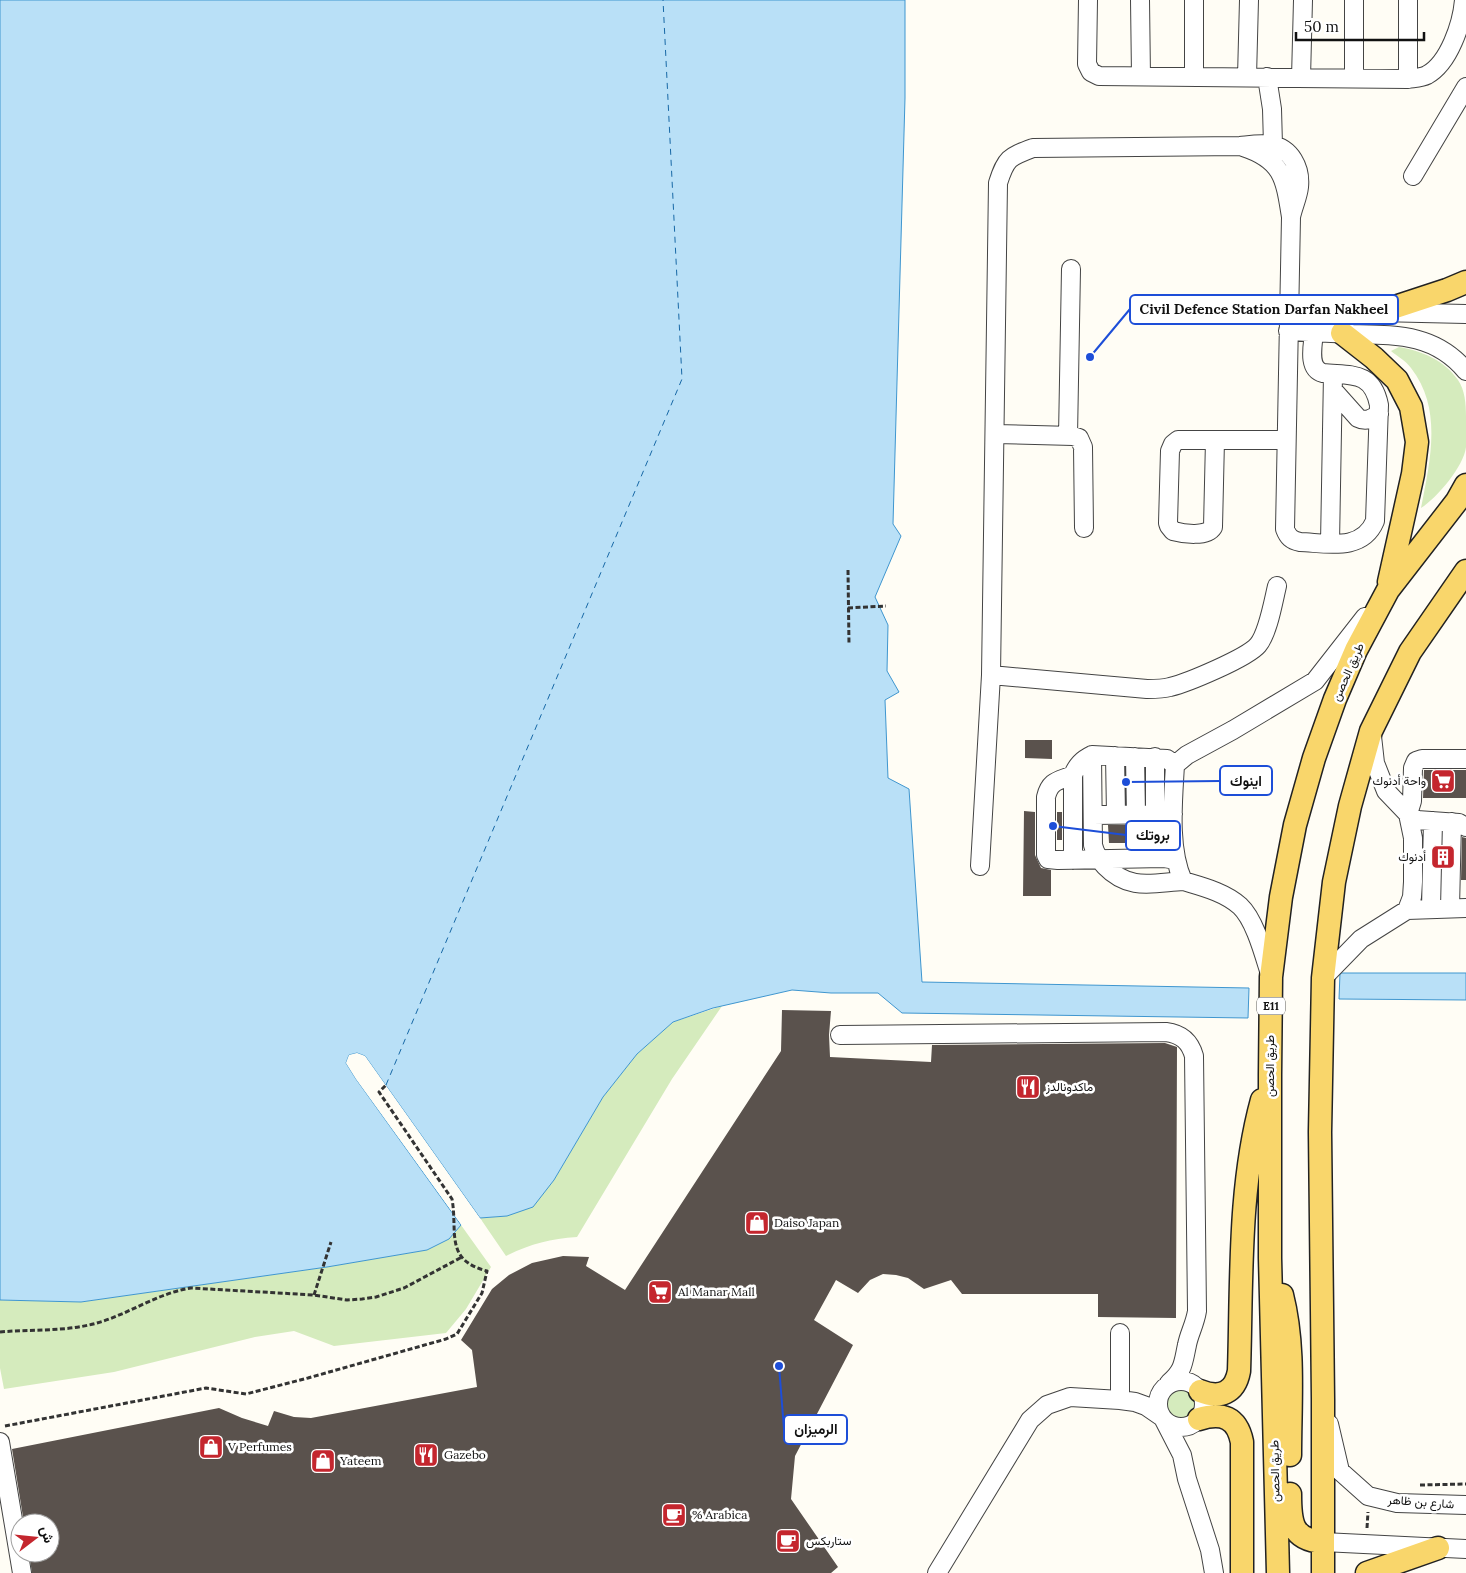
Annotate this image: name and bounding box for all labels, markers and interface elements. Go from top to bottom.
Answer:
scale bar [1296,10,1424,42]
text: 50 m [1304,17,1339,36]
callout: Civil Defence Station Darfan Nakheel [1130,295,1398,324]
text: Civil Defence Station Darfan Nakheel [1140,300,1389,318]
street label: طريق الحصن [1328,640,1368,704]
callout: اينوك [1220,766,1272,795]
supermarket icon: واحة أدنوك [1430,768,1456,794]
text: اينوك [1230,772,1262,790]
place label: واحة أدنوك [1373,773,1426,789]
callout: بروتك [1126,821,1180,850]
text: بروتك [1136,826,1170,844]
building icon: أدنوك [1430,844,1456,870]
place label: أدنوك [1398,849,1426,865]
road number: E11 [1257,998,1285,1014]
street label: طريق الحصن [1262,1035,1278,1097]
restaurant icon: ماكدونالدز [1015,1074,1041,1100]
place label: ماكدونالدز [1045,1079,1093,1095]
shop icon: Daiso Japan [744,1210,770,1236]
place label: Daiso Japan [774,1215,839,1230]
supermarket icon: Al Manar Mall [647,1279,673,1305]
place label: Al Manar Mall [677,1284,755,1299]
callout: الرميزان [784,1415,847,1444]
text: الرميزان [794,1420,838,1438]
shop icon: V Perfumes [198,1434,224,1460]
place label: V Perfumes [227,1439,292,1454]
street label: طريق الحصن [1266,1440,1284,1502]
restaurant icon: Gazebo [413,1442,439,1468]
place label: Gazebo [444,1447,486,1462]
shop icon: Yateem [310,1448,336,1474]
place label: Yateem [339,1453,382,1468]
street label: شارع بن ظاهر [1386,1492,1455,1513]
cafe icon: % Arabica [661,1502,687,1528]
place label: % Arabica [692,1507,747,1522]
north arrow [10,1513,60,1563]
text: ش [37,1524,59,1545]
cafe icon: ستاربكس [775,1528,801,1554]
place label: ستاربكس [806,1533,852,1549]

